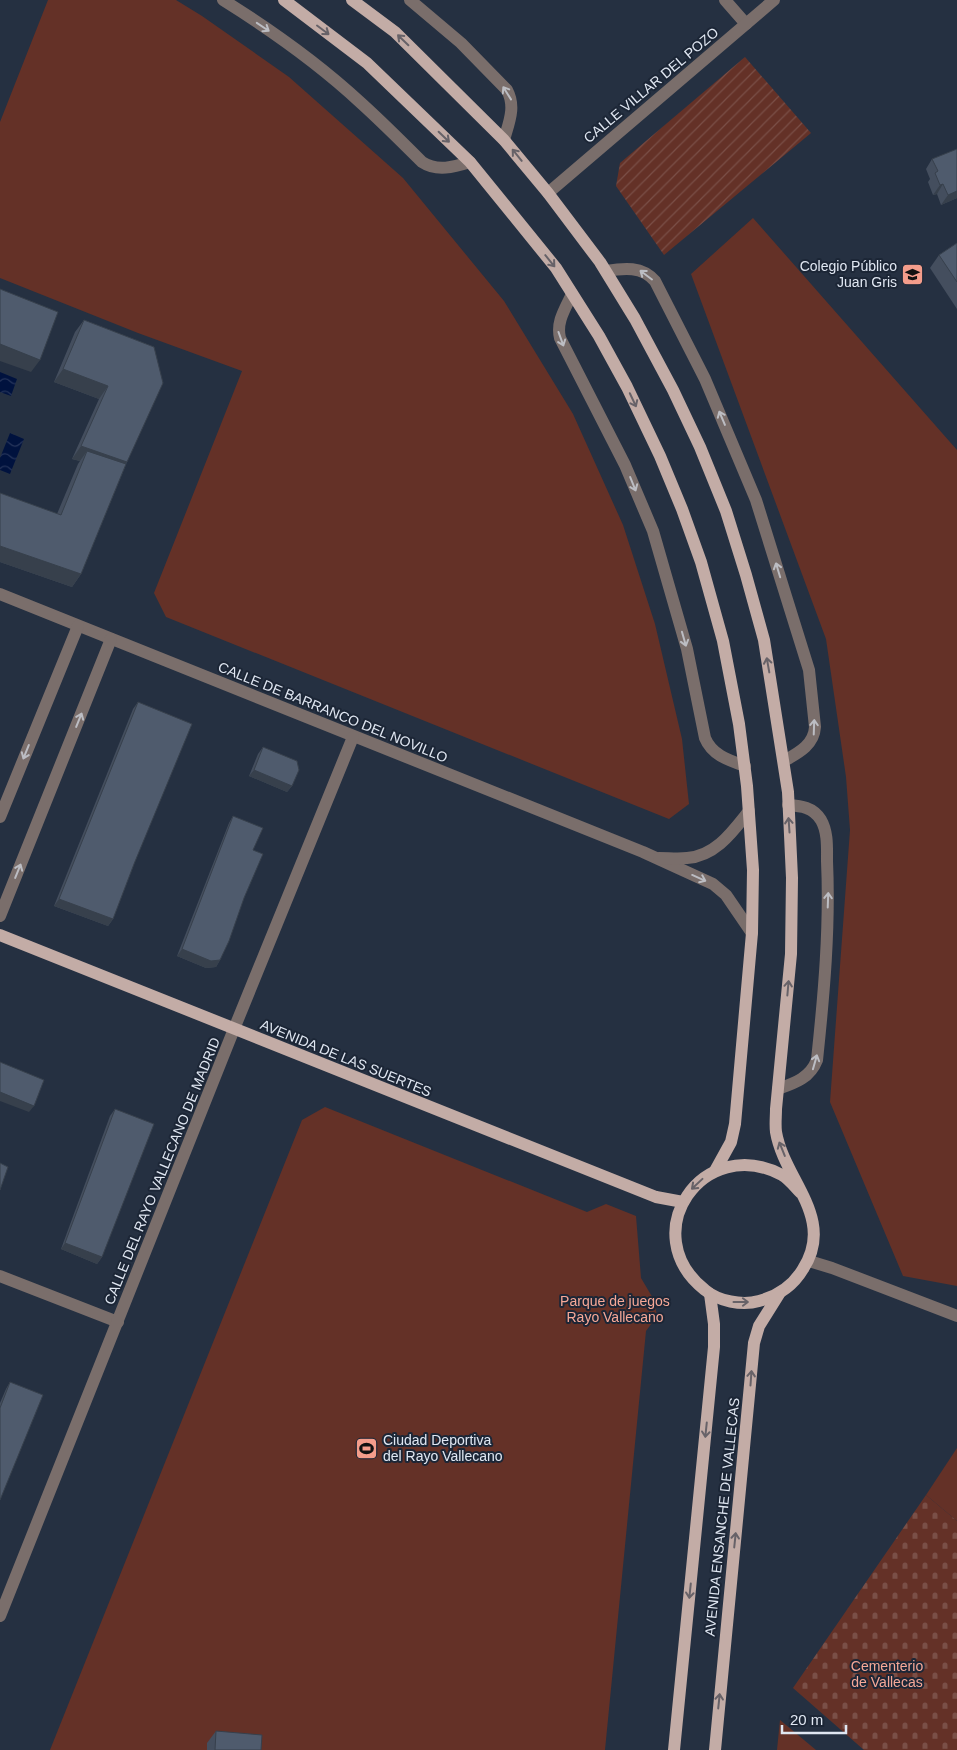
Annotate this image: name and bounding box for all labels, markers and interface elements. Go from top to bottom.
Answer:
one-way arrow [256,22,270,32]
one-way arrow [316,24,329,35]
street label: CALLE VILLAR DEL POZO [580,24,722,146]
one-way arrow [397,34,409,46]
one-way arrow [502,87,512,101]
one-way arrow [438,131,451,143]
one-way arrow [512,149,523,162]
one-way arrow [544,254,555,267]
place label: Colegio Público Juan Gris [800,258,897,290]
school or university icon: Colegio Público Juan Gris [901,262,925,286]
one-way arrow [640,270,653,281]
one-way arrow [557,331,566,346]
one-way arrow [629,392,639,407]
one-way arrow [716,410,725,425]
one-way arrow [629,476,639,491]
one-way arrow [773,562,783,578]
one-way arrow [679,630,689,646]
one-way arrow [762,657,772,673]
street label: CALLE DE BARRANCO DEL NOVILLO [216,658,450,766]
one-way arrow [74,713,84,728]
one-way arrow [809,720,819,736]
one-way arrow [21,744,31,759]
one-way arrow [784,818,793,834]
one-way arrow [14,864,23,879]
one-way arrow [691,873,706,883]
one-way arrow [823,892,833,908]
one-way arrow [783,980,793,996]
street label: AVENIDA DE LAS SUERTES [258,1016,434,1100]
street label: CALLE DEL RAYO VALLECANO DE MADRID [101,1035,223,1307]
one-way arrow [811,1054,821,1070]
one-way arrow [777,1141,786,1157]
one-way arrow [691,1178,704,1190]
park label: Parque de juegos Rayo Vallecano [560,1293,670,1325]
one-way arrow [732,1297,749,1307]
one-way arrow [746,1370,755,1386]
street label: AVENIDA ENSANCHE DE VALLECAS [702,1397,742,1637]
one-way arrow [701,1421,710,1437]
place label: Ciudad Deportiva del Rayo Vallecano [383,1432,503,1464]
sports icon: Ciudad Deportiva del Rayo Vallecano [355,1436,379,1460]
one-way arrow [730,1532,740,1548]
one-way arrow [685,1583,695,1599]
park label: Cementerio de Vallecas [851,1658,923,1690]
one-way arrow [715,1694,724,1710]
scale bar [782,1702,846,1734]
text: 20 m [790,1711,823,1728]

